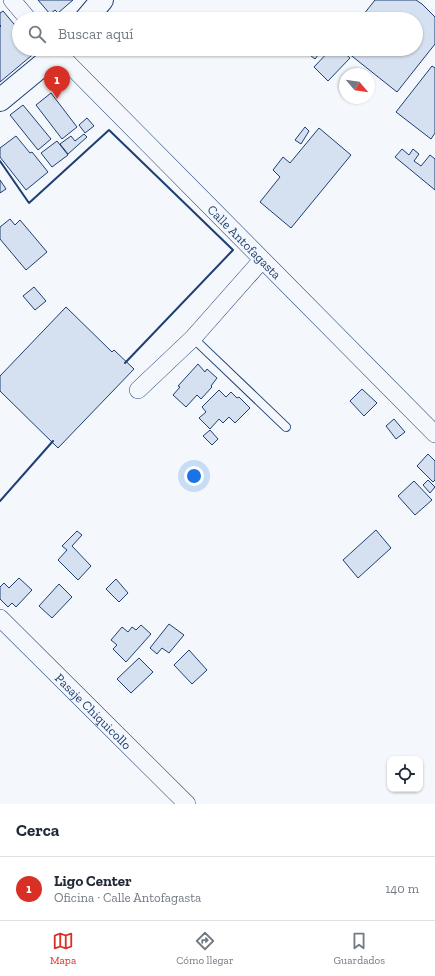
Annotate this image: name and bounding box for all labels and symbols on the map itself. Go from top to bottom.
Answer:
pin: 1 [44,66,70,99]
north arrow [339,68,375,104]
street label: Calle Antofagasta [205,201,285,282]
your location [184,466,204,486]
street label: Pasaje Chiquicollo [52,670,135,752]

